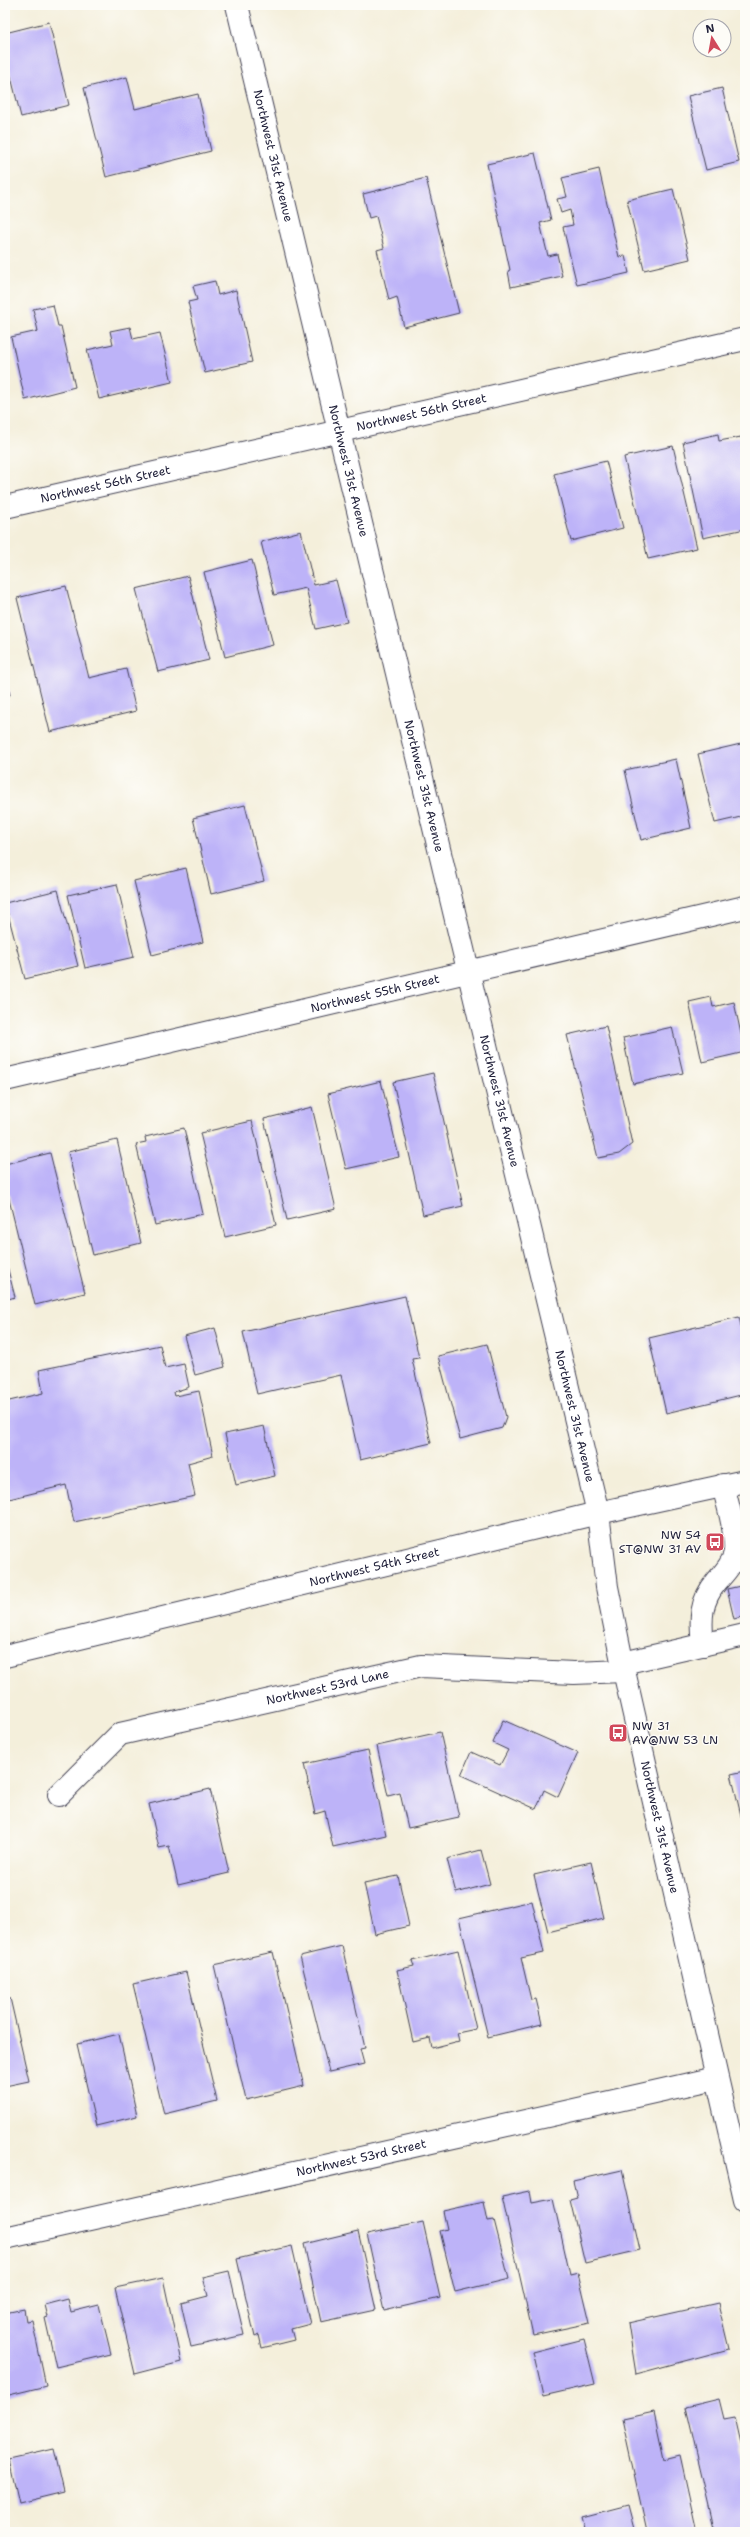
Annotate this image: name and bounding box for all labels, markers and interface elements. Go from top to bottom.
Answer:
north arrow [692,18,732,58]
text: N [704,20,716,37]
street label: Northwest 31st Avenue [250,88,297,224]
street label: Northwest 56th Street [355,390,488,435]
street label: Northwest 31st Avenue [325,403,372,539]
street label: Northwest 56th Street [39,462,172,507]
street label: Northwest 31st Avenue [400,718,448,854]
street label: Northwest 55th Street [309,971,441,1016]
street label: Northwest 31st Avenue [476,1033,523,1169]
street label: Northwest 31st Avenue [551,1348,598,1484]
place label: NW 54 ST@NW 31 AV [619,1527,701,1557]
bus stop icon: NW 54 ST@NW 31 AV [704,1531,726,1553]
street label: Northwest 54th Street [308,1544,441,1590]
street label: Northwest 53rd Lane [265,1665,391,1709]
place label: NW 31 AV@NW 53 LN [632,1718,718,1748]
bus stop icon: NW 31 AV@NW 53 LN [607,1722,629,1744]
street label: Northwest 31st Avenue [637,1759,683,1895]
street label: Northwest 53rd Street [295,2135,428,2180]

